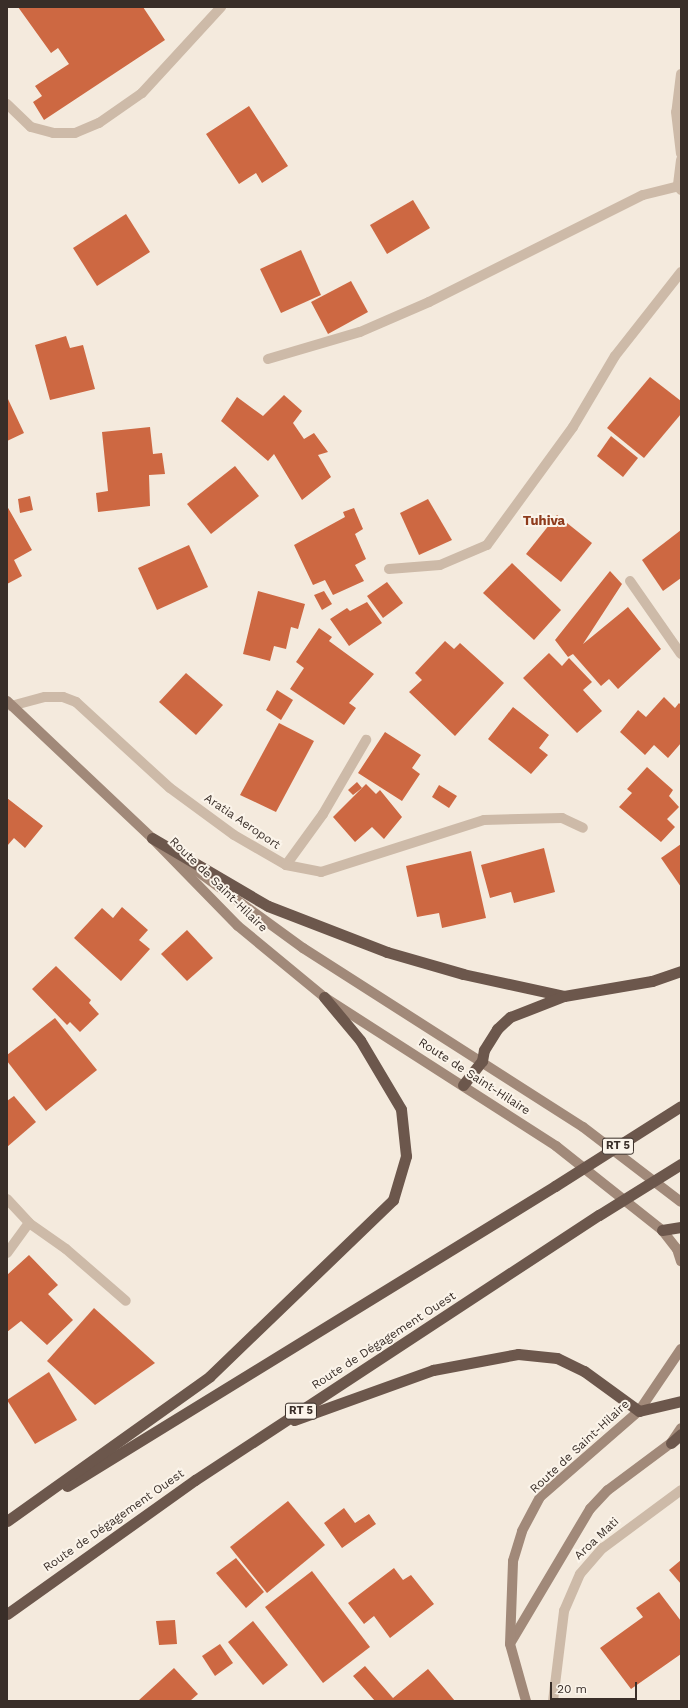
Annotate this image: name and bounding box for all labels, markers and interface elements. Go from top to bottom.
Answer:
district label: Tuhiva [523,513,565,529]
street label: Aratia Aeroport [201,791,283,853]
street label: Route de Saint-Hilaire [166,835,270,935]
street label: Route de Saint-Hilaire [416,1036,532,1118]
road number: RT 5 [601,1137,635,1155]
street label: Route de Dégagement Ouest [309,1289,459,1393]
street label: Route de Saint-Hilaire [527,1397,633,1497]
road number: RT 5 [284,1402,318,1420]
street label: Route de Dégagement Ouest [41,1467,187,1575]
street label: Aroa Mati [572,1515,622,1563]
scale bar [552,1674,639,1700]
text: 20 m [557,1682,587,1696]

